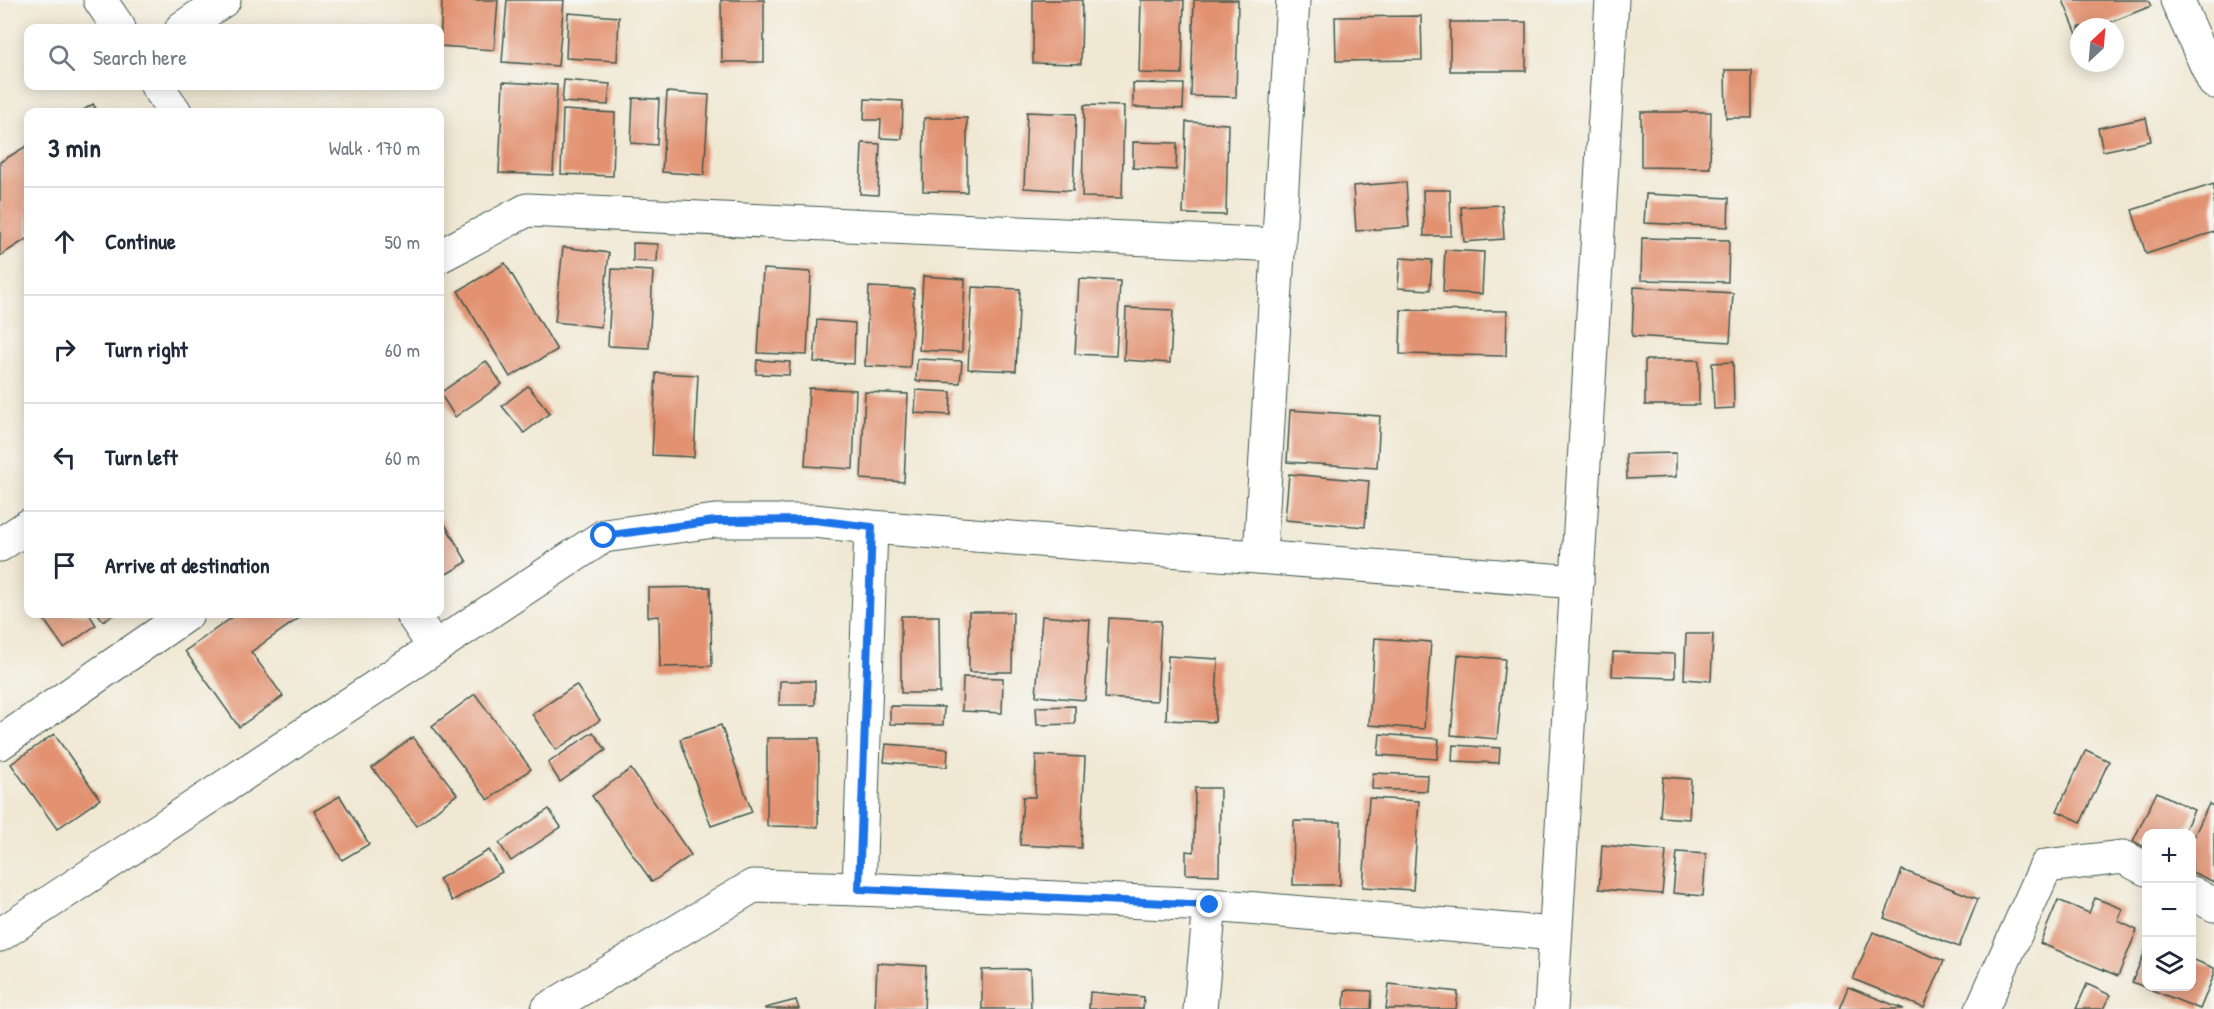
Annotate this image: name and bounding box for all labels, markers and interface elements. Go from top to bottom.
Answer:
north arrow [2070,18,2124,72]
search box [24,24,444,90]
icon: search [45,41,78,74]
text: Search here [93,42,187,72]
text: 3 min [48,130,101,165]
text: Walk · 170 m [329,134,420,161]
icon: ahead [48,225,81,258]
text: Continue [105,226,176,256]
text: 50 m [384,228,420,255]
icon: right [48,333,81,366]
text: Turn right [105,334,188,364]
text: 60 m [385,336,420,363]
icon: left [48,441,81,474]
text: Turn left [105,442,178,472]
text: 60 m [385,444,420,471]
route start [590,522,616,548]
icon: arrive [48,549,81,582]
text: Arrive at destination [105,550,270,580]
map controls [2142,829,2196,991]
button: + [2142,829,2196,883]
button: − [2142,883,2196,937]
route end [1196,891,1222,917]
button: layers [2142,937,2196,991]

